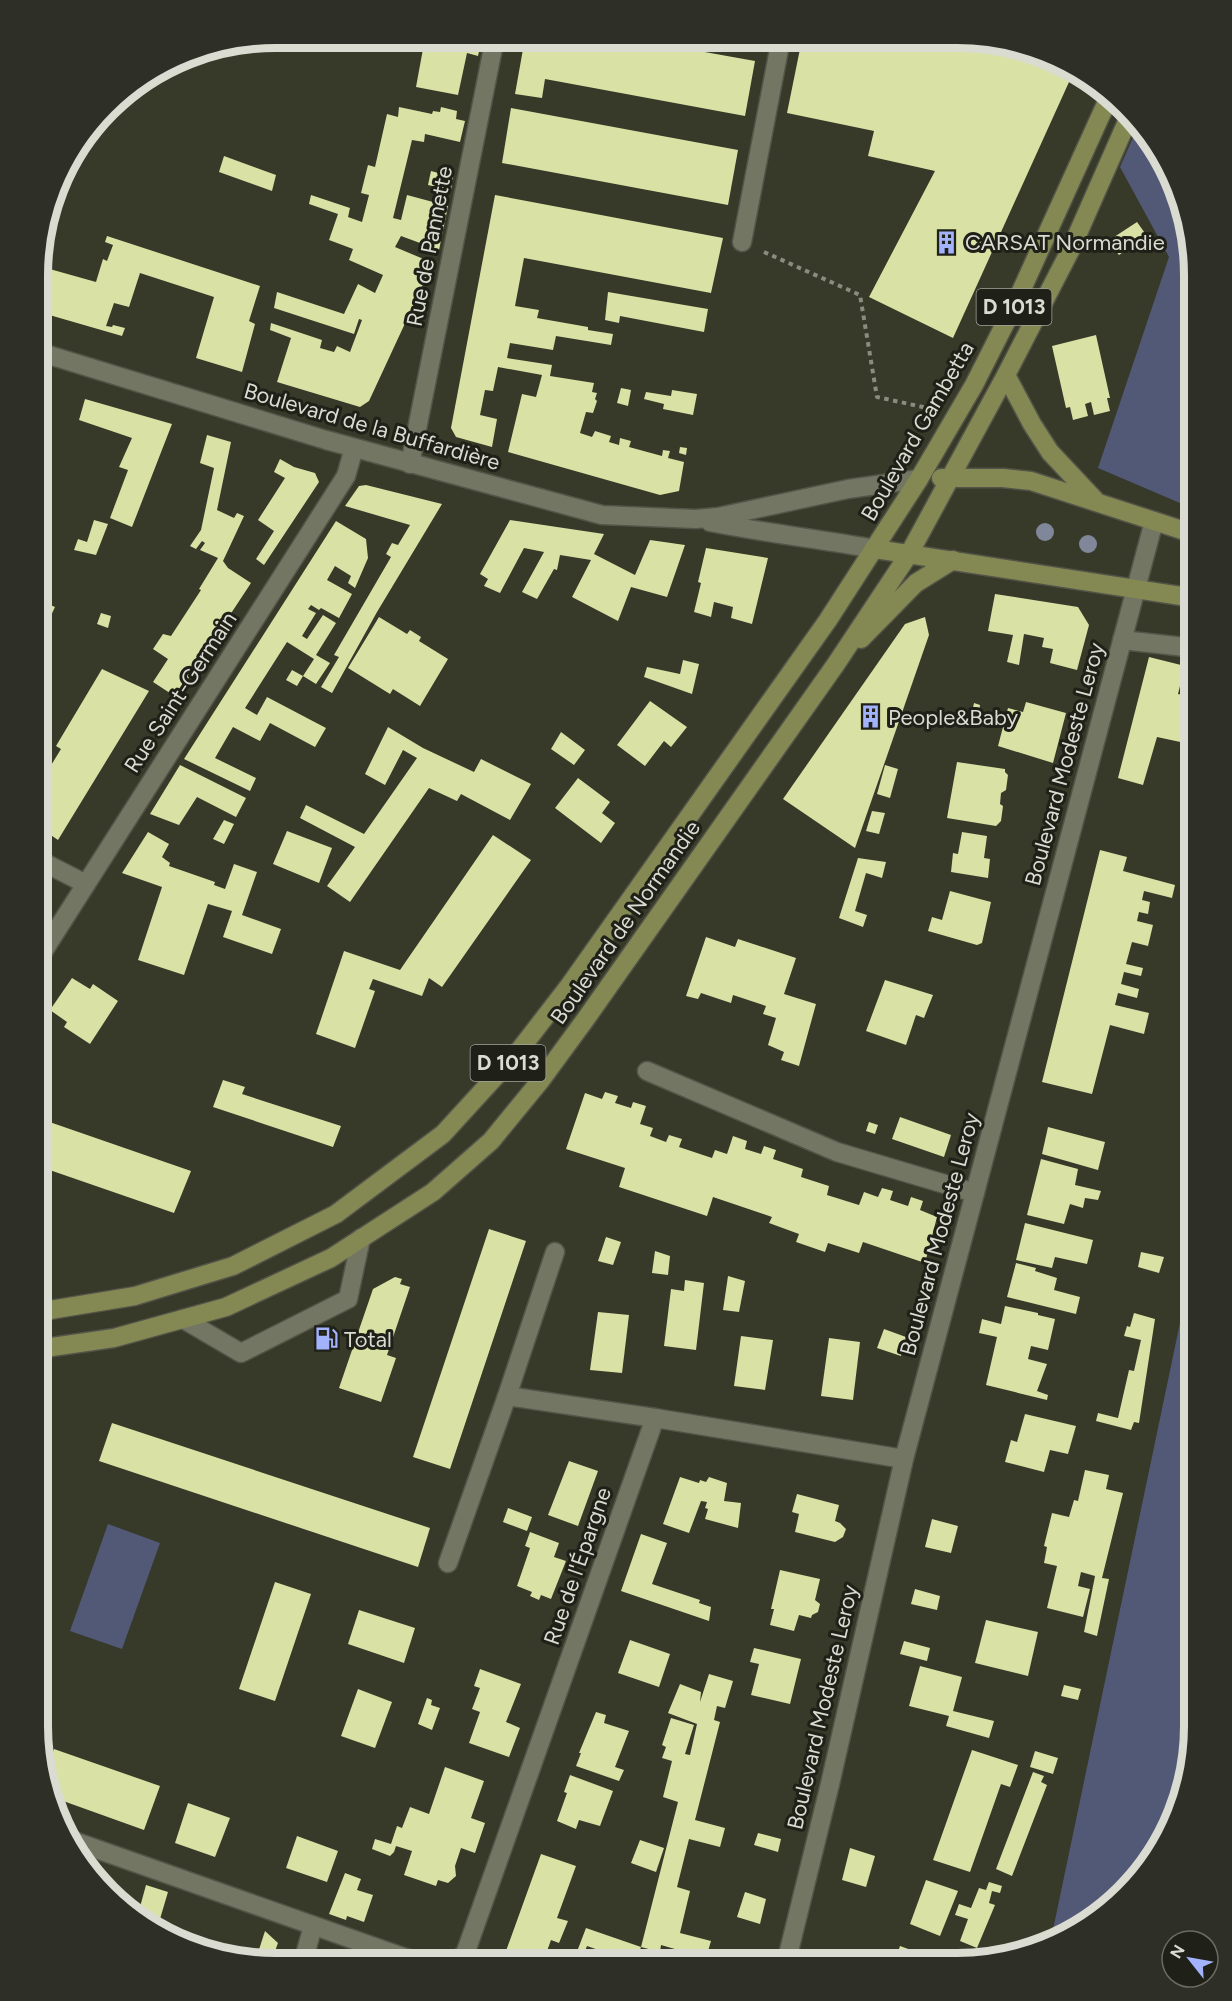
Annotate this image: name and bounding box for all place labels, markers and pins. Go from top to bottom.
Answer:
building icon: CARSAT Normandie [934,229,960,255]
place label: CARSAT Normandie [965,229,1165,256]
building icon: People&Baby [857,704,883,730]
place label: People&Baby [888,704,1019,731]
fuel station icon: Total [313,1326,339,1352]
place label: Total [344,1326,392,1353]

